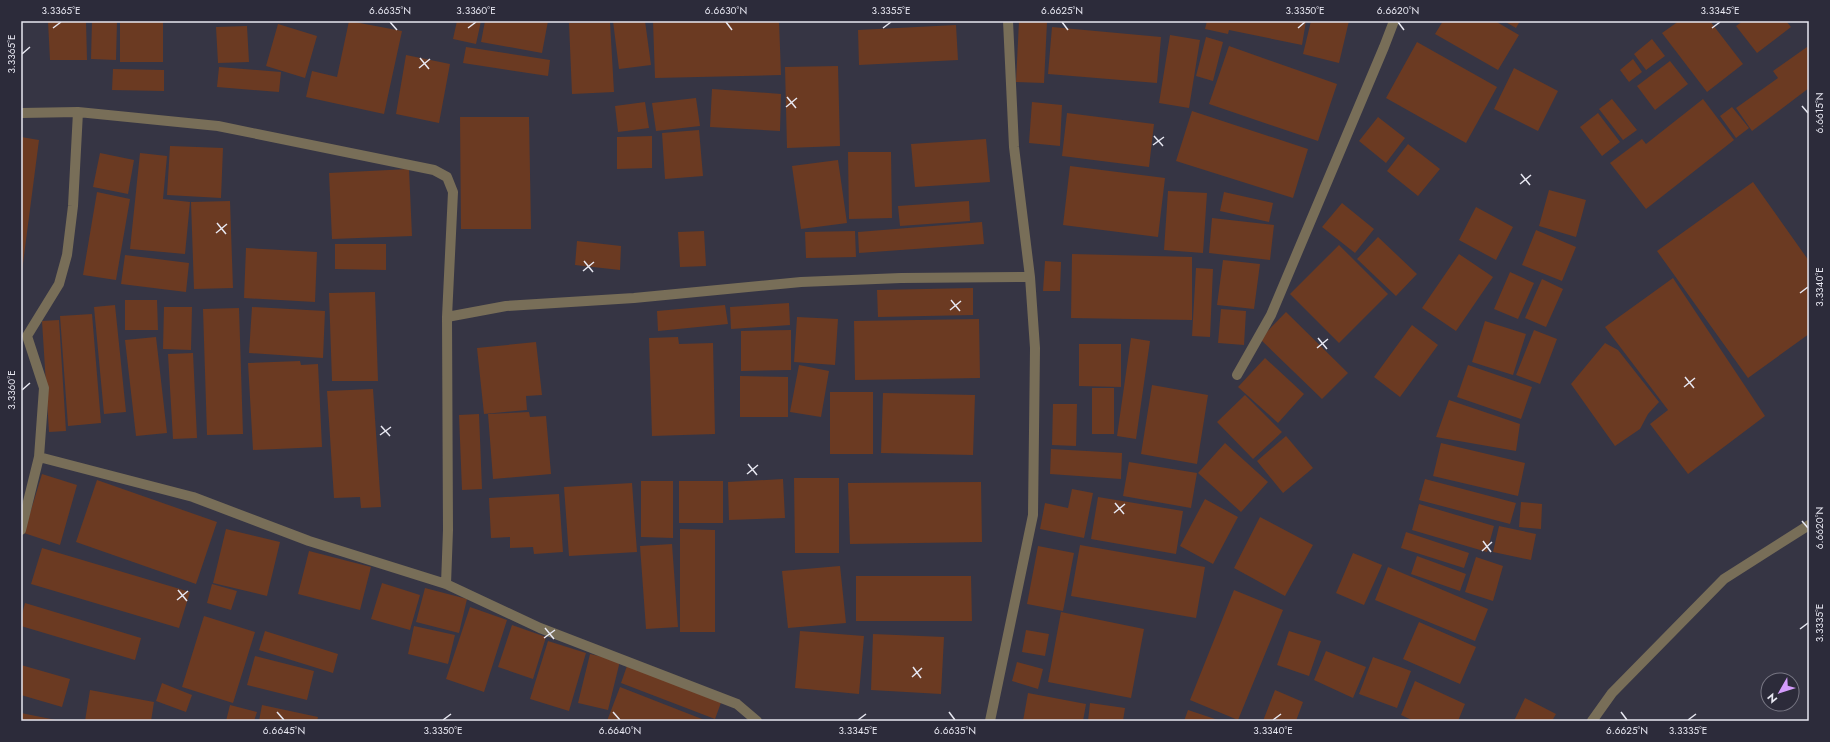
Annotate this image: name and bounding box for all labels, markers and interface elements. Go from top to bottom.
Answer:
text: 3.3365°E [42,3,80,18]
text: 6.6635°N [369,3,411,18]
text: 3.3360°E [456,3,496,18]
text: 6.6630°N [705,3,747,18]
text: 3.3355°E [872,3,910,18]
text: 6.6625°N [1041,3,1083,18]
text: 3.3350°E [1285,3,1325,18]
text: 6.6620°N [1377,3,1419,18]
text: 3.3345°E [1701,3,1739,18]
text: 3.3365°E [4,35,19,73]
text: 6.6615°N [1812,93,1827,133]
text: 3.3340°E [1812,267,1827,307]
text: 3.3360°E [4,370,19,410]
text: 6.6620°N [1812,507,1827,549]
text: 3.3335°E [1812,604,1827,642]
north arrow [1760,672,1800,712]
text: N [1763,690,1781,707]
text: 6.6645°N [263,723,305,738]
text: 3.3350°E [423,723,463,738]
text: 6.6640°N [599,723,641,738]
text: 3.3345°E [839,723,877,738]
text: 6.6635°N [934,723,976,738]
text: 3.3340°E [1253,723,1293,738]
text: 6.6625°N [1606,723,1648,738]
text: 3.3335°E [1669,723,1707,738]

